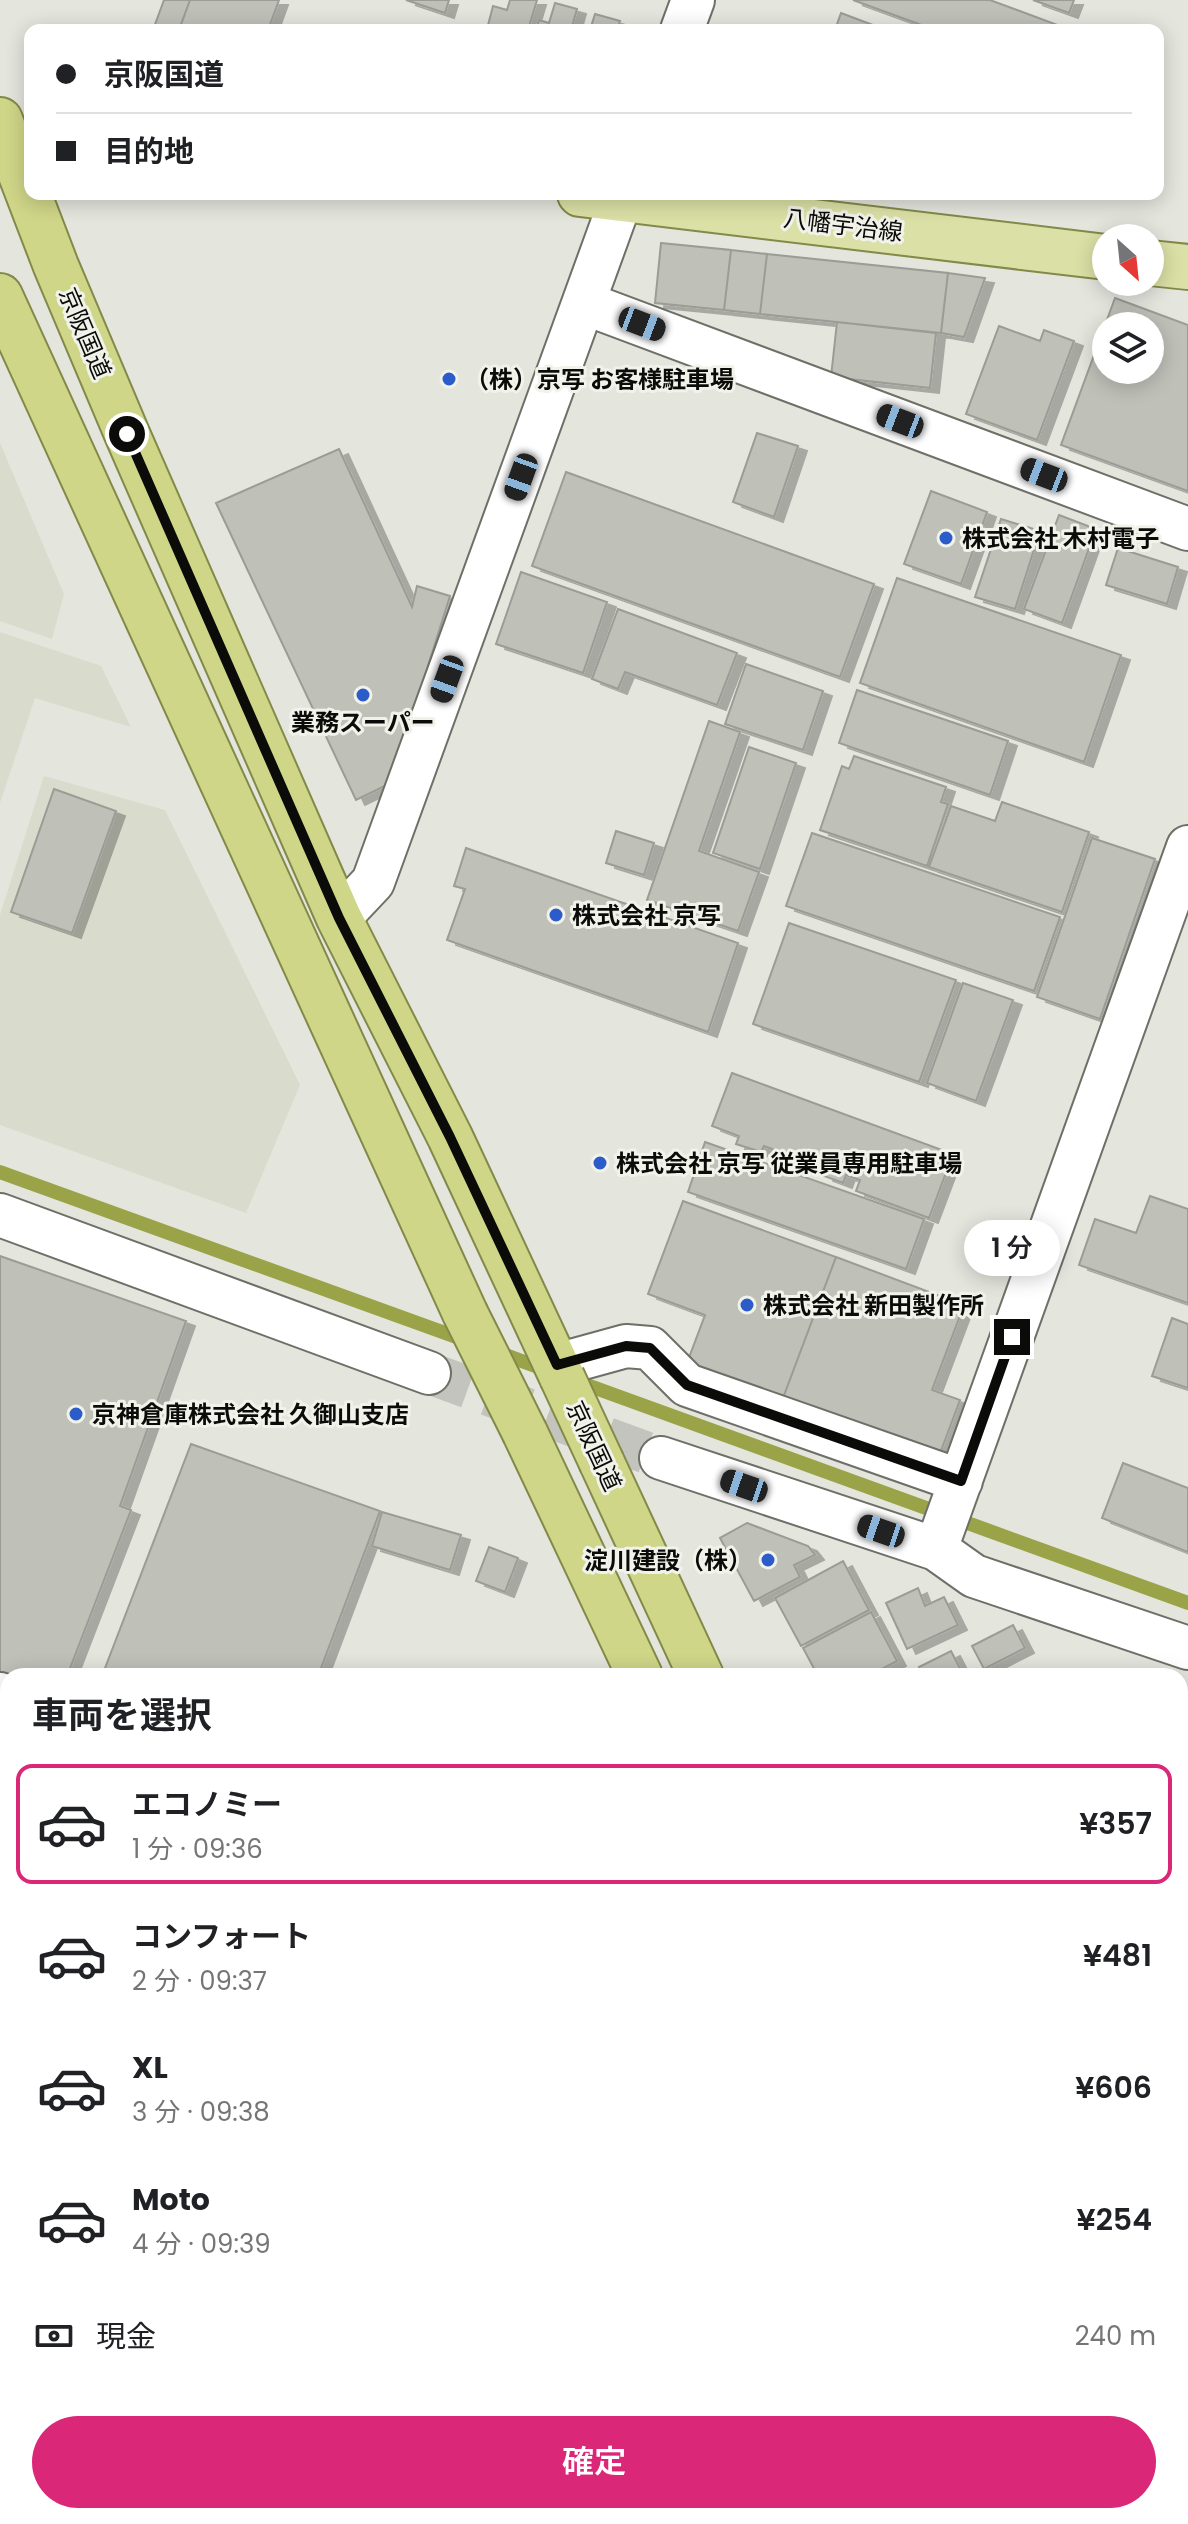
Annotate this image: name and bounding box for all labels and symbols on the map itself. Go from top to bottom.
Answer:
street label: 八幡宇治線 [781,201,905,249]
north arrow [1092,224,1164,296]
street label: 京阪国道 [51,282,119,384]
car [615,304,669,344]
place label: （株）京写 お客様駐車場 [465,363,734,396]
marker: （株）京写 お客様駐車場 [440,370,458,388]
car [873,401,927,441]
route start [109,416,145,452]
car [502,450,540,504]
car [1017,455,1071,495]
place label: 株式会社 木村電子 [962,522,1159,555]
marker: 株式会社 木村電子 [937,529,955,547]
car [428,652,466,706]
marker: 業務スーパー [354,686,372,704]
place label: 業務スーパー [291,706,435,739]
place label: 株式会社 京写 [572,899,721,932]
marker: 株式会社 京写 [547,906,565,924]
place label: 株式会社 京写 従業員専用駐車場 [616,1147,962,1180]
marker: 株式会社 京写 従業員専用駐車場 [591,1154,609,1172]
callout: 1 分 [964,1221,1060,1277]
place label: 株式会社 新田製作所 [763,1289,984,1322]
marker: 株式会社 新田製作所 [738,1296,756,1314]
route end [994,1319,1030,1355]
street label: 京阪国道 [559,1396,629,1496]
place label: 京神倉庫株式会社 久御山支店 [92,1398,409,1431]
marker: 京神倉庫株式会社 久御山支店 [67,1405,85,1423]
car [717,1467,771,1505]
car [854,1512,908,1550]
place label: 淀川建設（株） [584,1544,752,1577]
marker: 淀川建設（株） [759,1551,777,1569]

